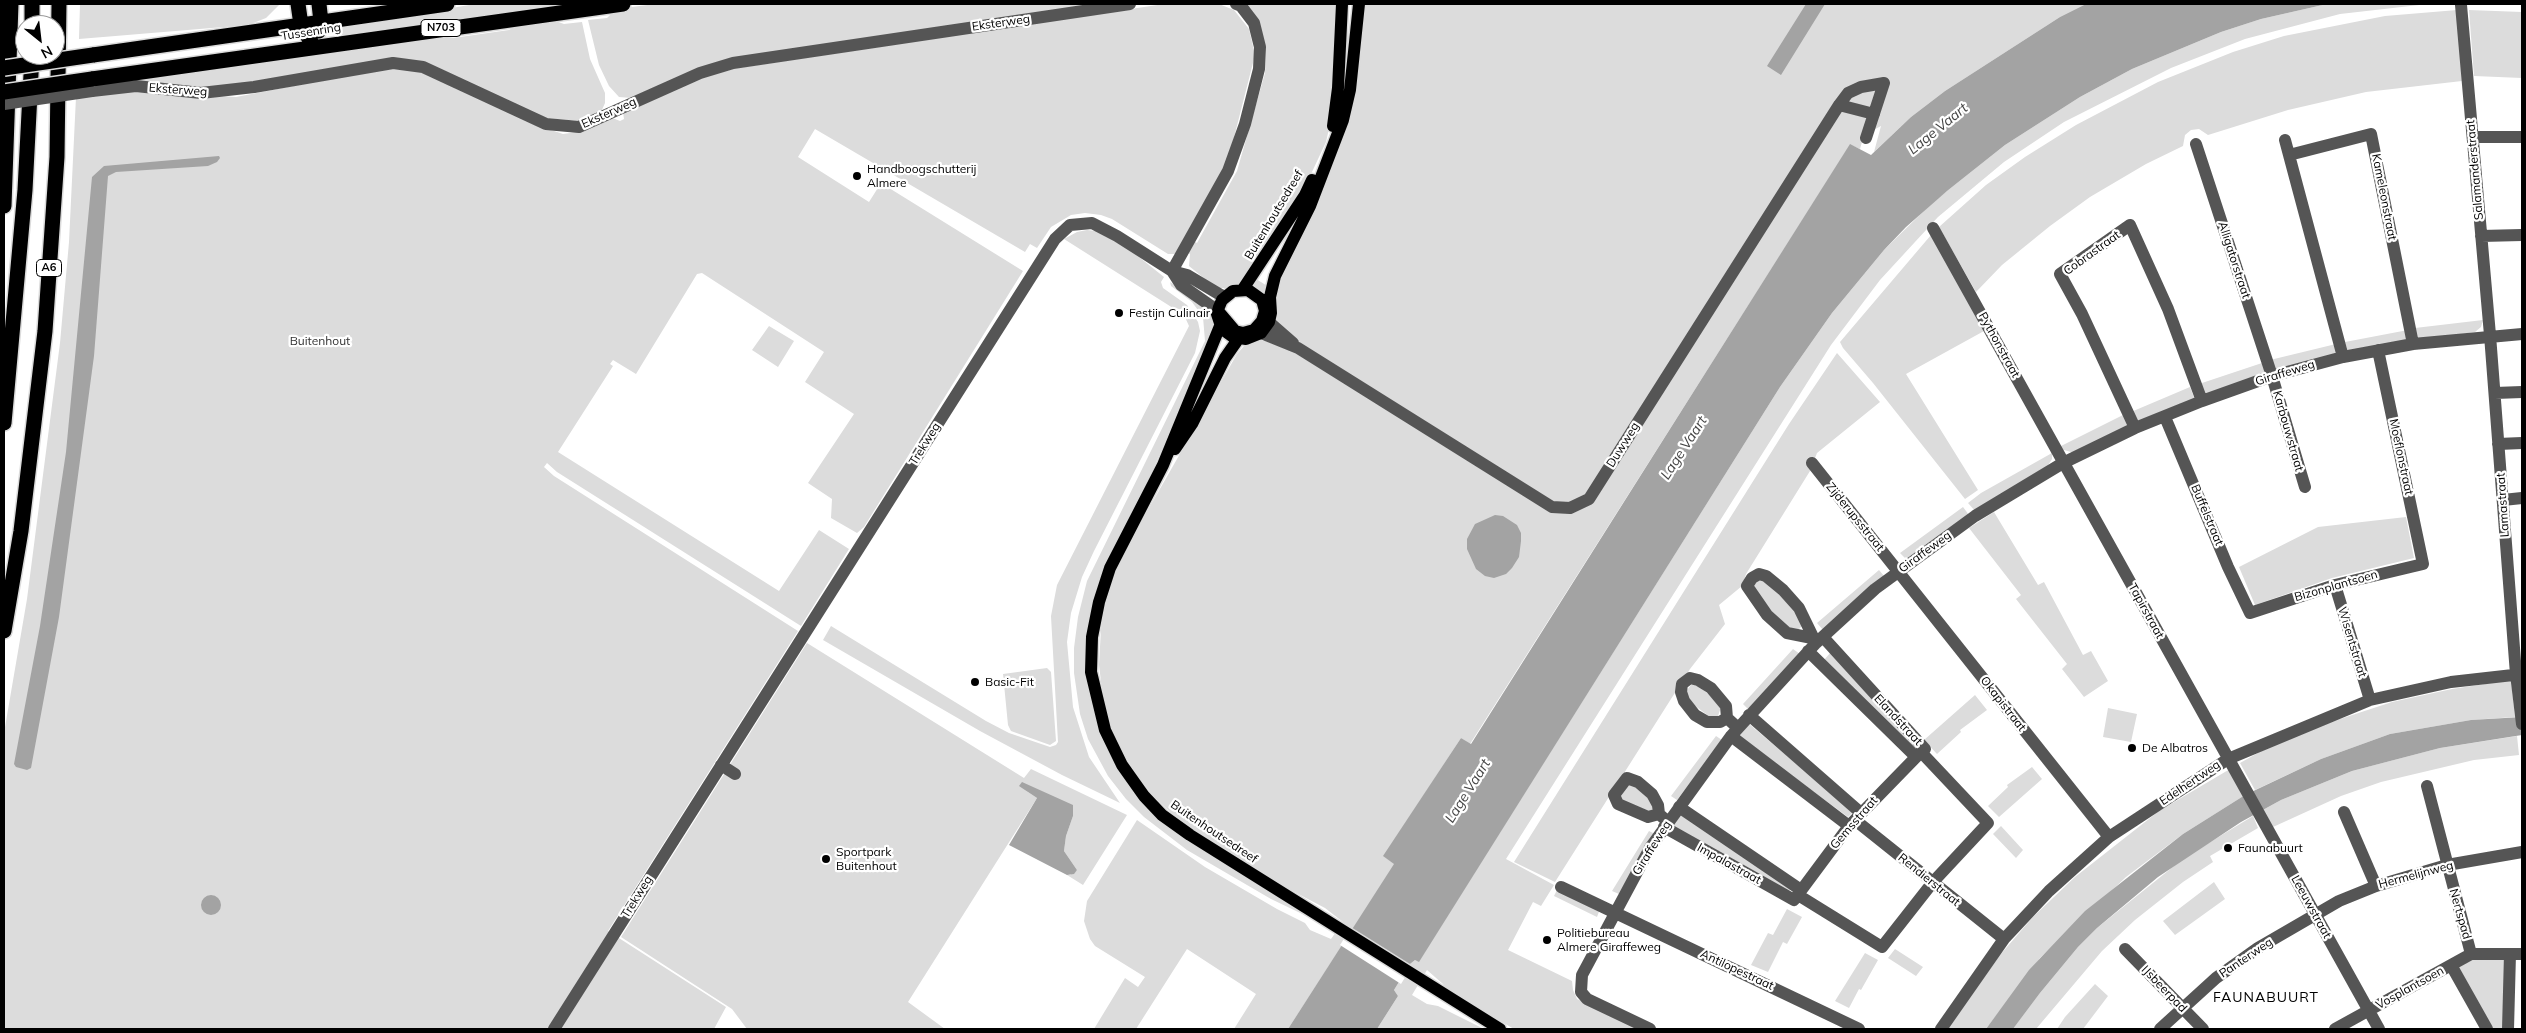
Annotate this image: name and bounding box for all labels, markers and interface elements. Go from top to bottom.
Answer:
street label: Eksterweg [971,12,1031,34]
north arrow [15,15,65,65]
road number: N703 [421,19,461,36]
street label: Tussenring [280,20,342,44]
text: N [38,42,56,63]
street label: Eksterweg [148,81,208,99]
street label: Eksterweg [579,95,639,131]
water label: Lage Vaart [1905,100,1971,158]
street label: Salamanderstraat [2463,119,2487,221]
street label: Kameleonstraat [2369,152,2399,242]
place label: Handboogschutterij Almere [867,162,976,190]
street label: Buitenhoutsedreef [1242,168,1306,262]
marker: Handboogschutterij Almere [851,170,863,182]
street label: Alligatorstraat [2215,220,2253,300]
street label: Cobrastraat [2061,228,2123,278]
road number: A6 [36,260,62,276]
place label: Festijn Culinair [1129,306,1210,320]
marker: Festijn Culinair [1113,307,1125,319]
street label: Pythonstraat [1975,310,2023,380]
park label: Buitenhout [290,334,350,348]
street label: Giraffeweg [2254,357,2316,389]
street label: Karbouwstraat [2270,389,2306,473]
water label: Lage Vaart [1657,413,1711,483]
street label: Moeflonstraat [2386,418,2416,496]
street label: Trekweg [906,420,944,468]
street label: Duwweg [1603,420,1643,470]
street label: Lamastraat [2494,472,2512,538]
street label: Zijderupsstraat [1823,480,1887,554]
street label: Buffelstraat [2188,482,2226,548]
street label: Giraffeweg [1896,528,1954,576]
street label: Bizonplantsoen [2293,567,2379,605]
street label: Tapirstraat [2125,581,2167,641]
street label: Wisentstraat [2334,605,2370,679]
street label: Okapistraat [1977,674,2029,734]
place label: Basic-Fit [985,675,1034,689]
marker: Basic-Fit [969,676,981,688]
street label: Elandstraat [1871,692,1925,748]
place label: De Albatros [2142,741,2208,755]
marker: De Albatros [2126,742,2138,754]
water label: Lage Vaart [1442,756,1494,826]
street label: Edelhertweg [2157,757,2223,809]
street label: Gemsstraat [1827,794,1881,852]
street label: Buitenhoutsedreef [1168,798,1260,866]
street label: Giraffeweg [1630,818,1674,878]
street label: Impalastraat [1694,840,1764,888]
place label: Faunabuurt [2238,841,2303,855]
marker: Faunabuurt [2222,842,2234,854]
place label: Sportpark Buitenhout [836,845,897,873]
street label: Rendierstraat [1895,851,1963,909]
marker: Sportpark Buitenhout [820,853,832,865]
street label: Hermelijnweg [2377,858,2455,892]
street label: Trekweg [618,873,656,921]
street label: Leeuwstraat [2288,873,2334,941]
street label: Nertspad [2446,887,2474,941]
place label: Politiebureau Almere Giraffeweg [1557,926,1661,954]
marker: Politiebureau Almere Giraffeweg [1541,934,1553,946]
street label: Panterweg [2217,935,2275,981]
street label: Antilopestraat [1698,947,1776,993]
street label: IJsbeerpad [2138,963,2190,1015]
street label: Vosplantsoen [2374,963,2446,1013]
district label: FAUNABUURT [2212,990,2320,1006]

